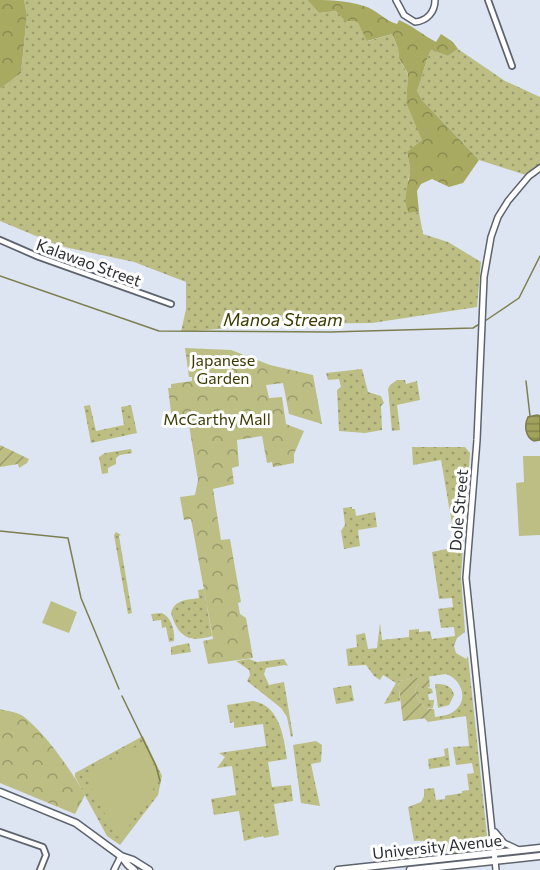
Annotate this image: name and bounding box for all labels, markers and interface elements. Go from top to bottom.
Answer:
street label: Kalawao Street [34,234,144,290]
water label: Manoa Stream [223,308,343,330]
park label: Japanese Garden [191,350,255,387]
park label: McCarthy Mall [163,409,271,428]
street label: Dole Street [445,468,471,552]
street label: University Avenue [371,830,503,862]

